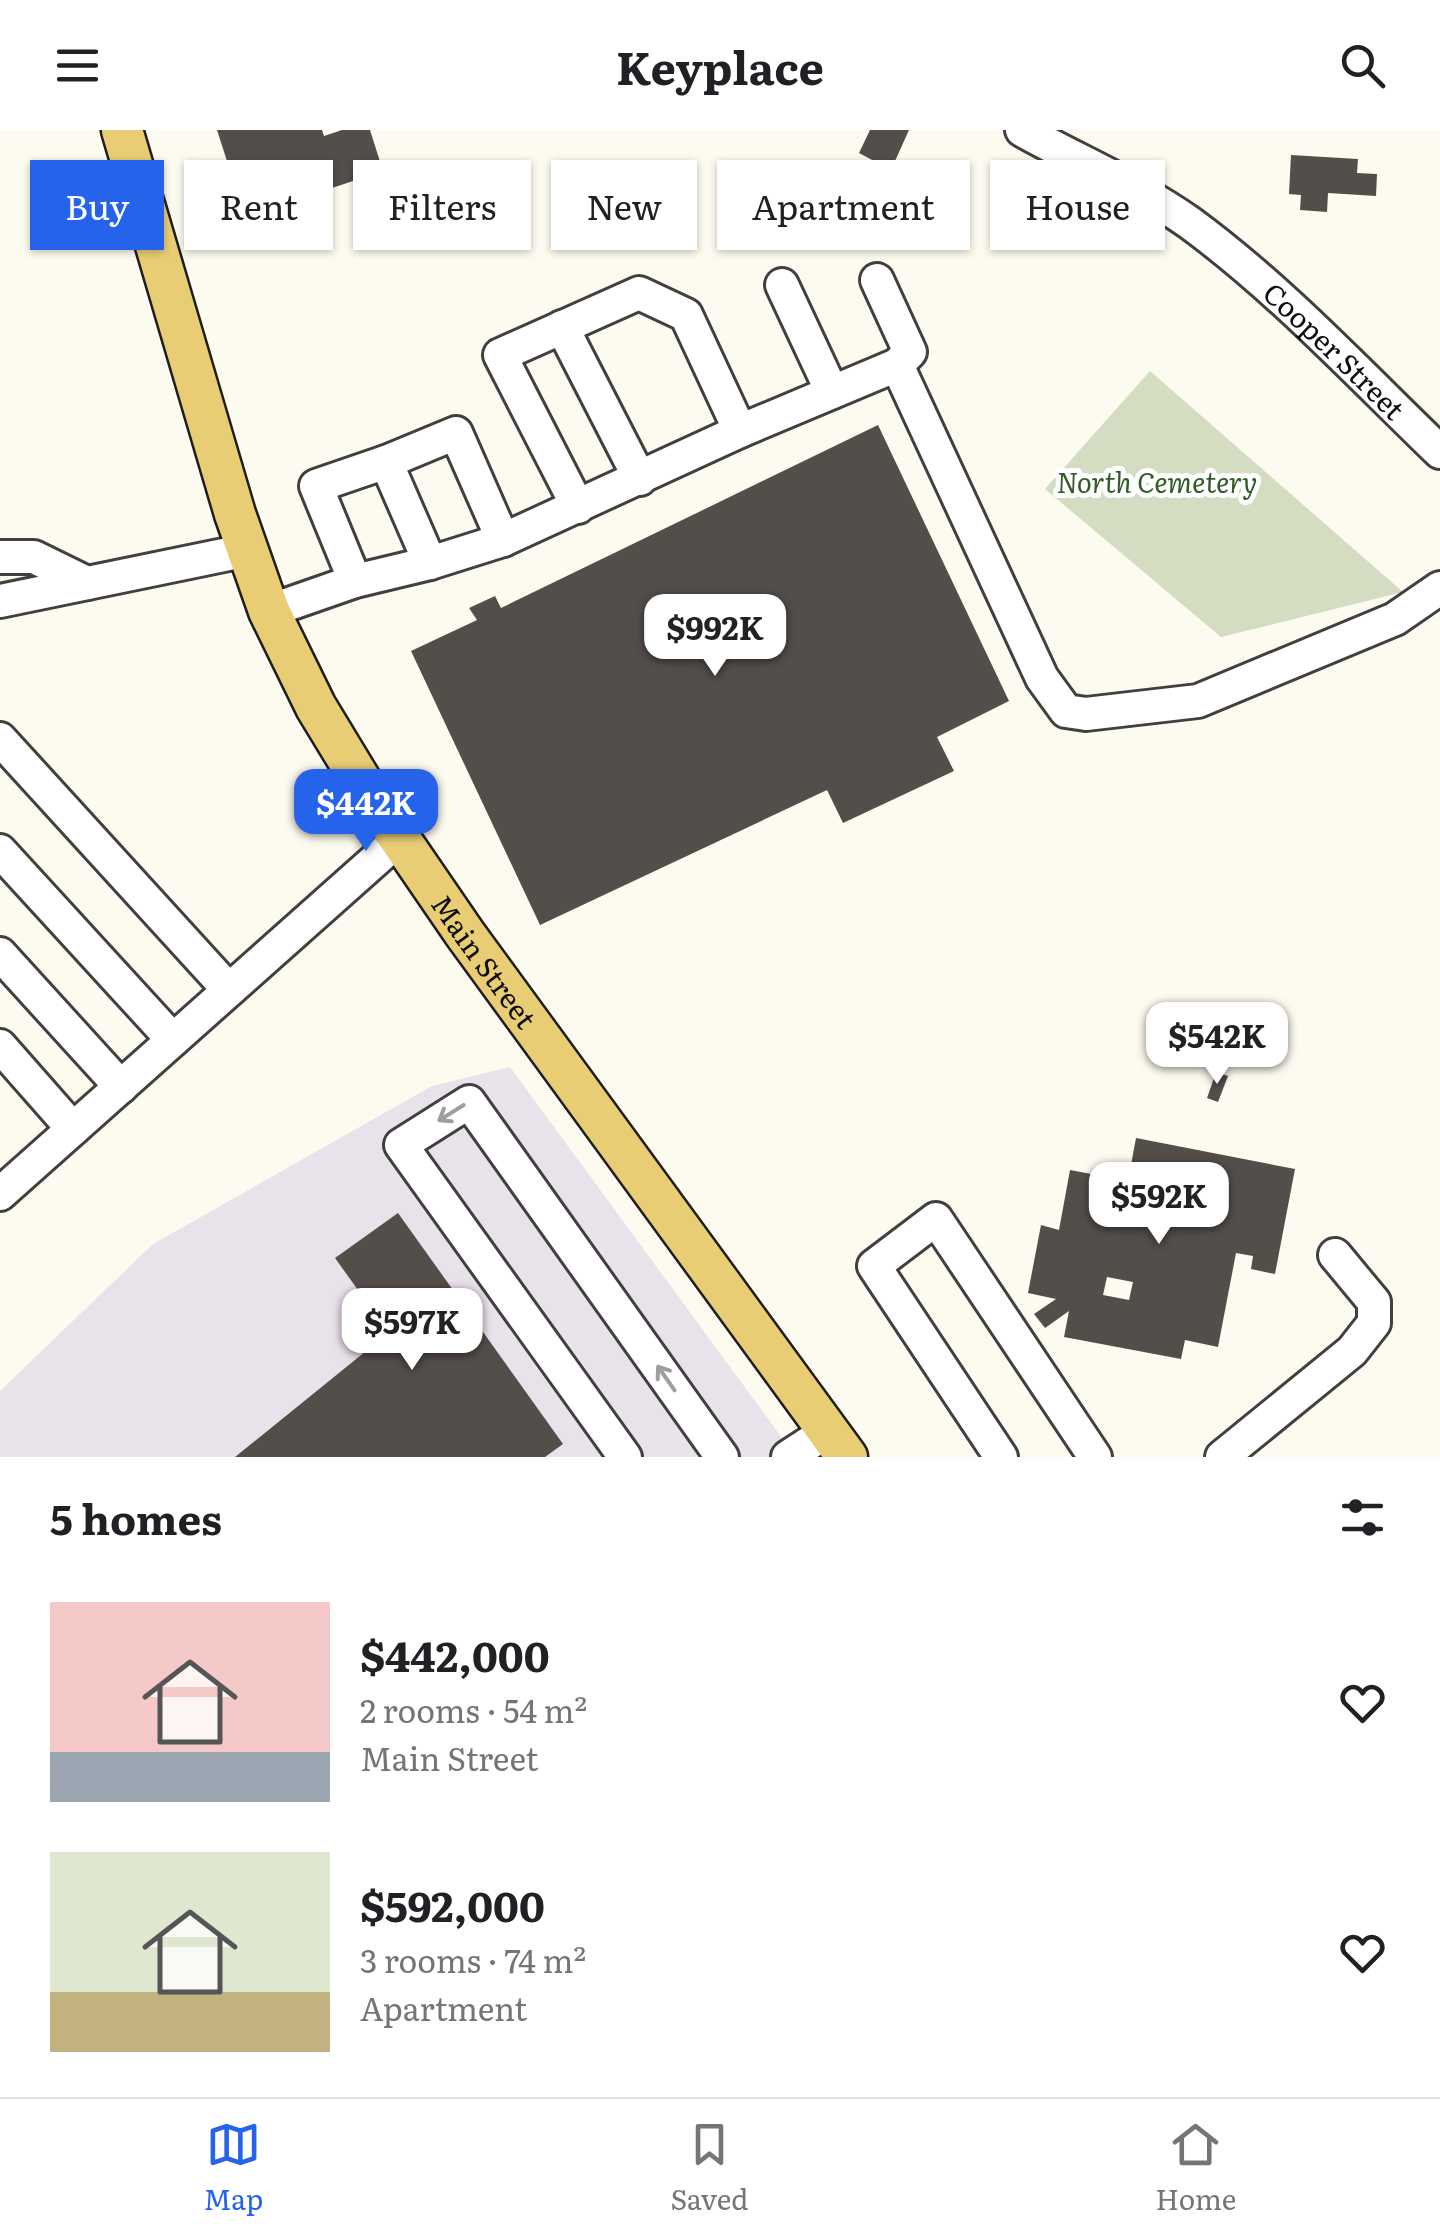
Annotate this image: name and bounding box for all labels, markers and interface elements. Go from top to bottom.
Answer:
text: Keyplace [616,32,824,99]
icon: menu [50,38,105,93]
icon: search [1335,38,1390,93]
chip: Buy [30,160,164,250]
chip: Rent [184,160,333,250]
chip: Filters [353,160,531,250]
chip: New [551,160,697,250]
chip: Apartment [717,160,970,250]
chip: House [990,160,1165,250]
street label: Cooper Street [1255,271,1416,429]
park label: North Cemetery [1057,460,1257,502]
pin: $992K [645,594,785,679]
text: $992K [666,602,764,650]
pin: $442K [296,769,436,854]
text: $442K [316,777,416,825]
street label: Main Street [422,885,548,1037]
pin: $542K [1147,1002,1287,1087]
text: $542K [1168,1010,1266,1058]
one-way arrow [438,1103,466,1123]
pin: $592K [1089,1162,1229,1247]
text: $592K [1111,1170,1207,1218]
pin: $597K [342,1288,482,1373]
text: $597K [364,1296,460,1344]
one-way arrow [656,1364,677,1392]
text: 5 homes [50,1486,222,1548]
icon: filters [1335,1490,1390,1545]
text: $442,000 [360,1623,550,1685]
icon: home [130,1642,250,1762]
icon: heart [1335,1675,1390,1730]
text: 2 rooms · 54 m² [360,1685,587,1733]
text: Main Street [360,1733,539,1781]
text: $592,000 [360,1873,545,1935]
icon: home [130,1892,250,2012]
icon: heart [1335,1925,1390,1980]
text: 3 rooms · 74 m² [360,1935,586,1983]
text: Apartment [360,1983,527,2031]
tab: Map [204,2117,263,2219]
tab: Saved [670,2117,748,2219]
tab: Home [1156,2117,1236,2219]

